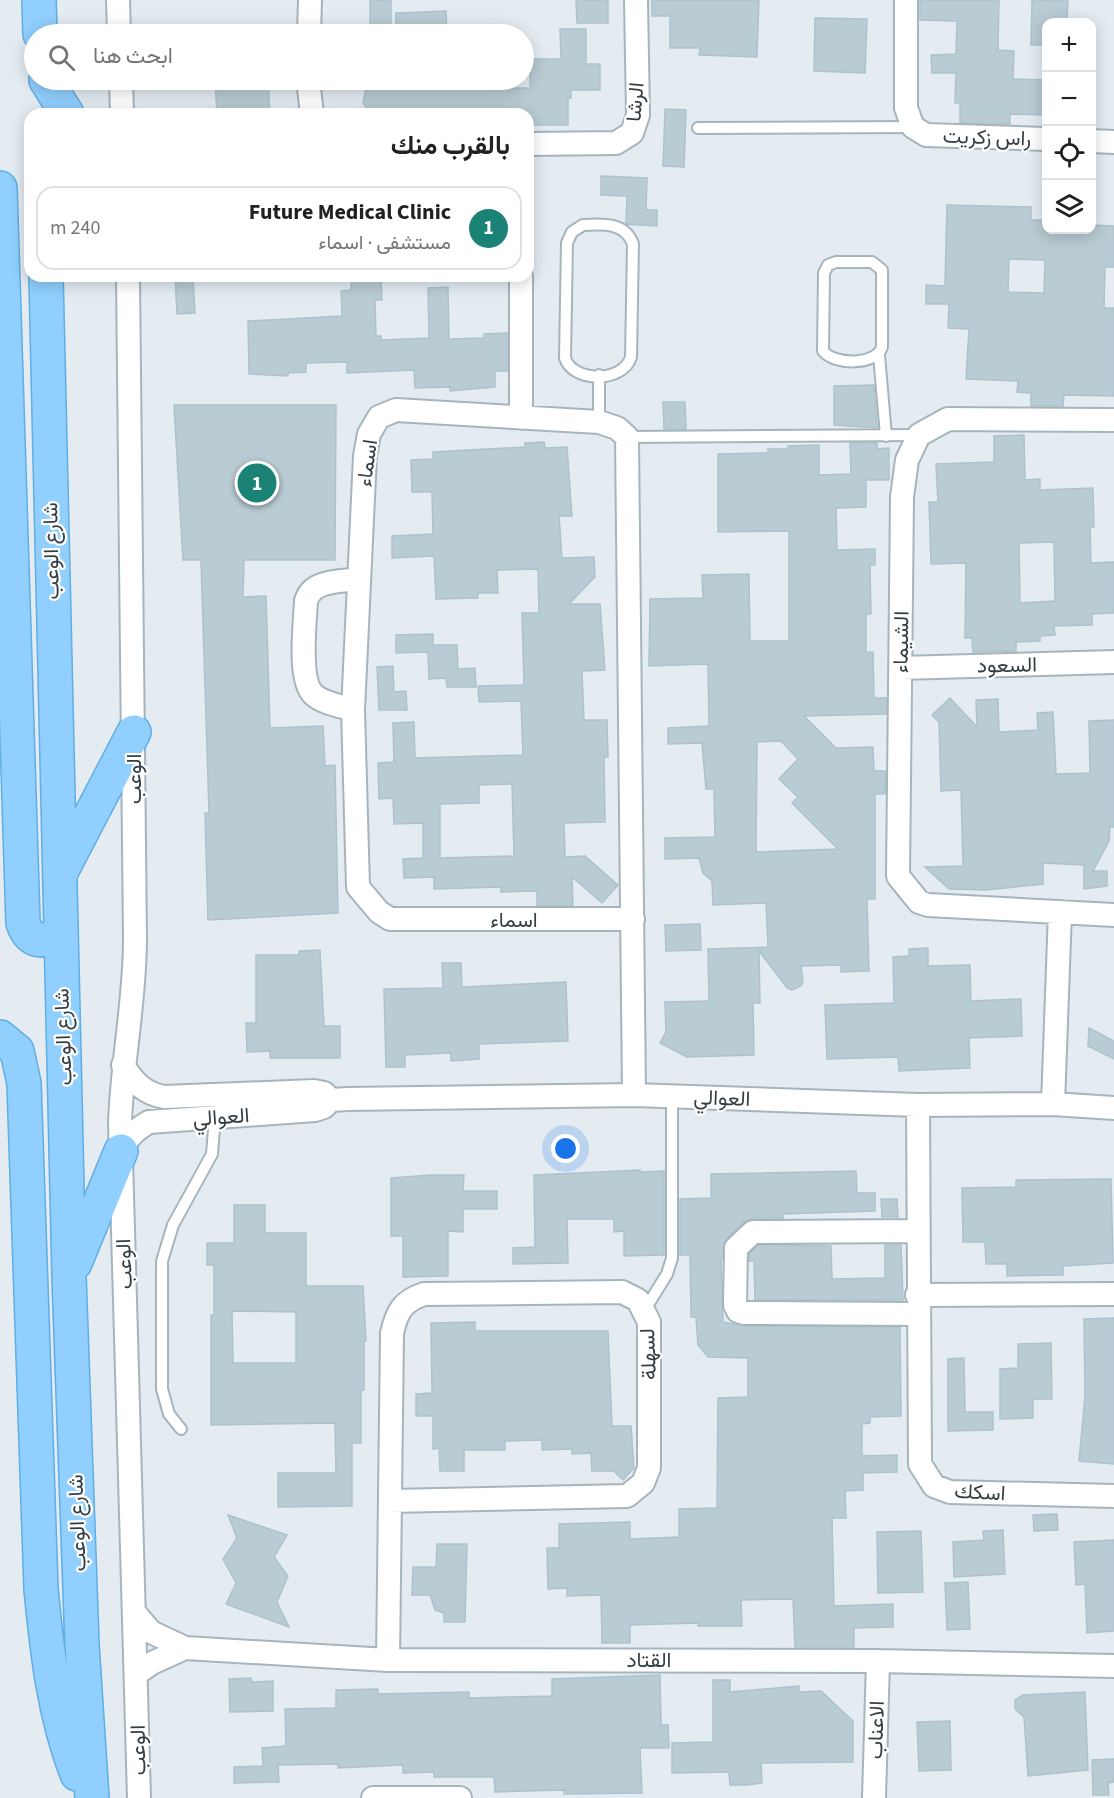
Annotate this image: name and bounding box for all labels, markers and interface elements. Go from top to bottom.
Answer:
map controls [1042,18,1096,234]
button: + [1042,18,1096,72]
search box [24,24,534,90]
text: ابحث هنا [93,40,173,72]
icon: search [45,41,78,74]
button: − [1042,72,1096,126]
street label: الرشا [618,81,652,123]
street label: راس زكريت [942,120,1032,154]
button: locate [1042,126,1096,180]
text: بالقرب منك [391,127,510,164]
button: layers [1042,180,1096,234]
text: Future Medical Clinic [249,196,451,228]
text: 240 m [50,214,100,242]
text: 1 [483,214,494,242]
text: مستشفى · اسماء [318,229,451,257]
street label: اسماء [349,437,385,489]
pin: 1 [238,460,276,506]
street label: شارع الوعب [35,502,67,600]
street label: الشيماء [885,611,917,673]
street label: السعود [977,649,1037,681]
street label: الوعب [119,754,149,804]
street label: اسماء [490,905,538,935]
street label: شارع الوعب [46,988,80,1086]
street label: العوالي [693,1082,751,1116]
street label: العوالي [192,1100,251,1136]
your location [551,1134,580,1163]
street label: الوعب [108,1238,140,1290]
street label: لسهلة [632,1328,664,1380]
street label: شارع الوعب [60,1474,94,1572]
street label: اسكك [954,1476,1006,1508]
street label: القتاد [627,1645,671,1675]
street label: الاعناب [860,1700,892,1760]
street label: الوعب [123,1724,153,1776]

